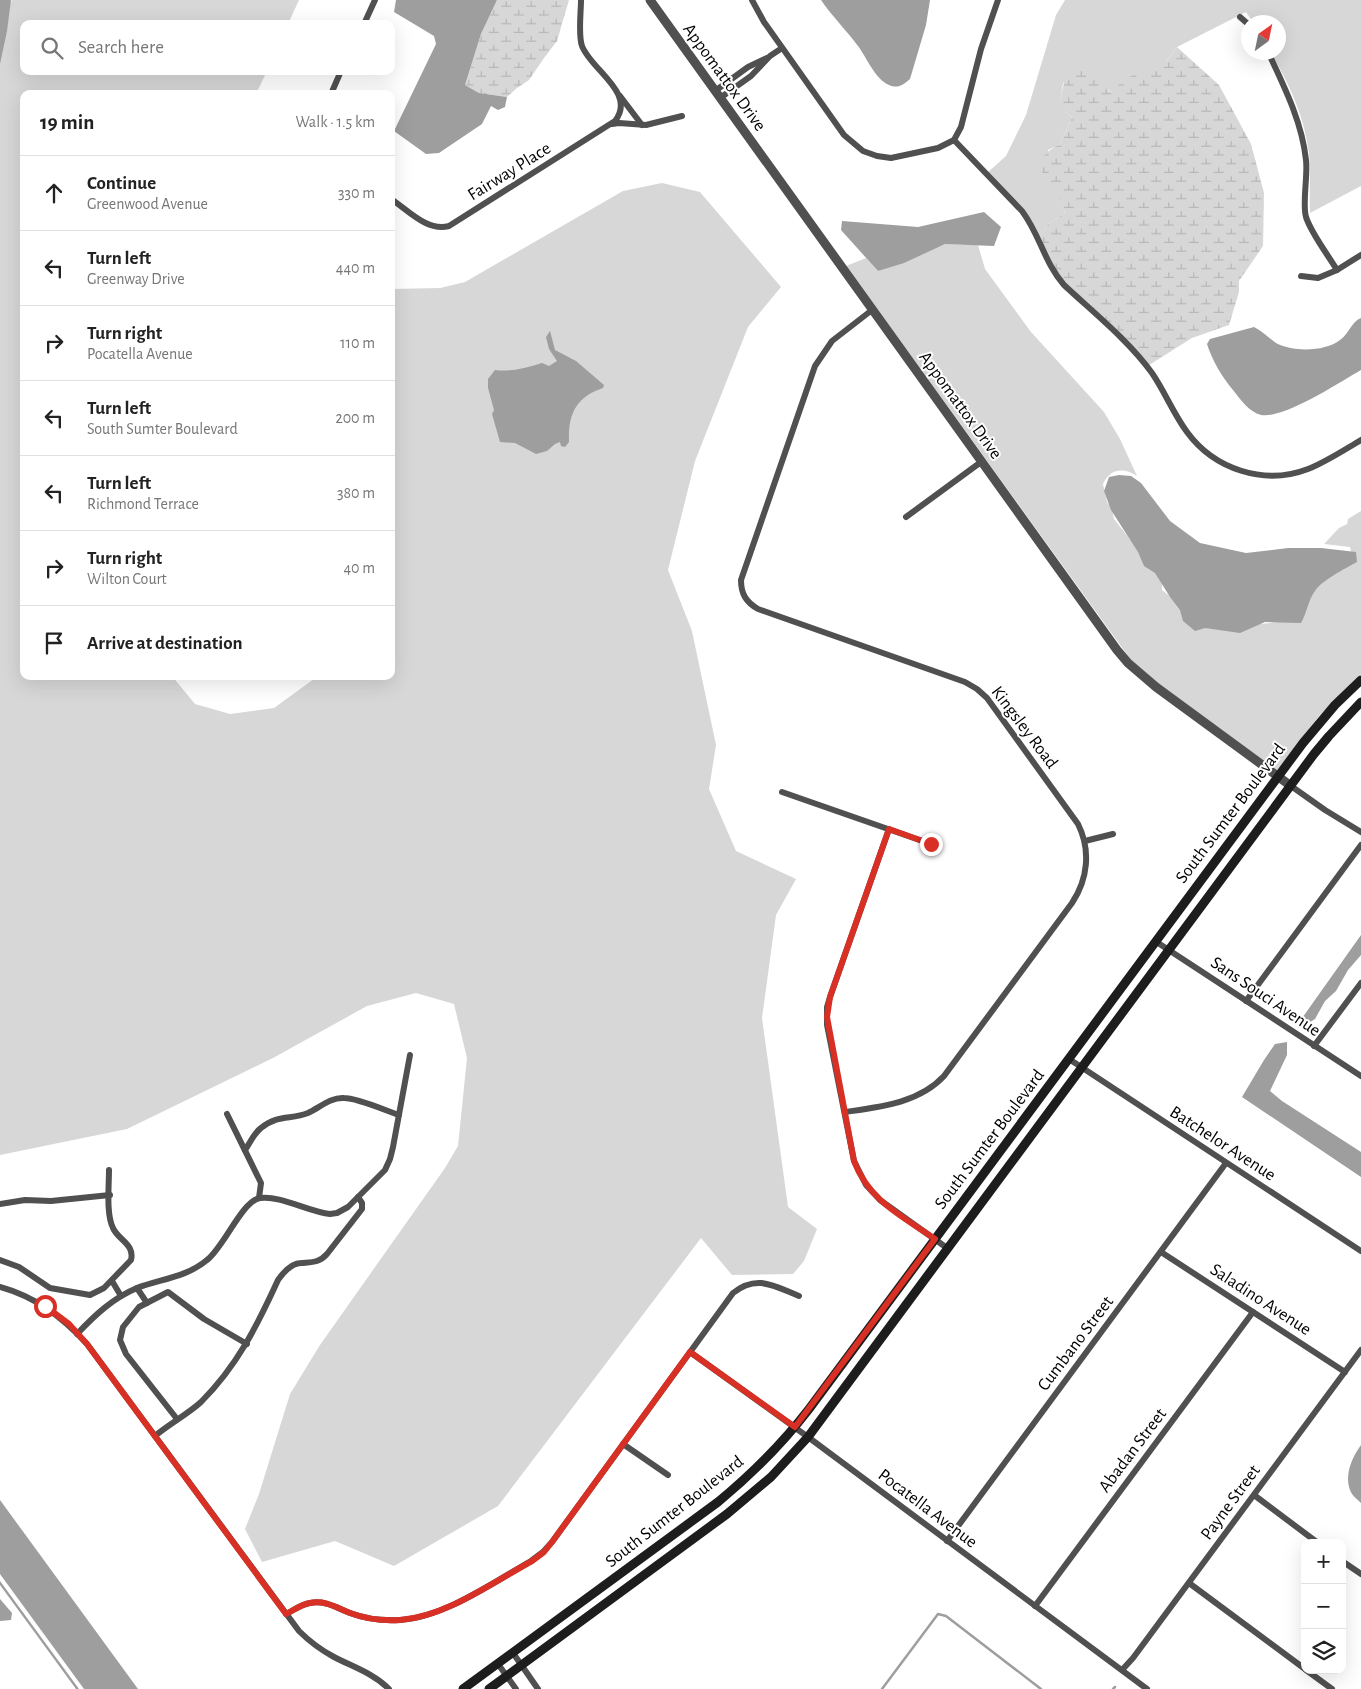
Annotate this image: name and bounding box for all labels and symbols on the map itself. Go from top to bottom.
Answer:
north arrow [1241,15,1286,60]
street label: Appomattox Drive [679,21,769,135]
street label: Fairway Place [465,139,554,204]
street label: Appomattox Drive [915,349,1005,463]
street label: Kingsley Road [987,683,1061,772]
street label: South Sumter Boulevard [1173,740,1289,887]
route end [920,833,943,856]
street label: Sans Souci Avenue [1207,954,1324,1040]
street label: South Sumter Boulevard [932,1066,1048,1213]
street label: Batchelor Avenue [1166,1103,1279,1185]
street label: Saladino Avenue [1207,1261,1314,1339]
street label: Cumbano Street [1034,1293,1117,1394]
route start [34,1295,57,1318]
street label: Abadan Street [1096,1405,1170,1496]
street label: South Sumter Boulevard [602,1453,747,1571]
street label: Payne Street [1198,1462,1264,1543]
street label: Pocatella Avenue [874,1466,980,1552]

